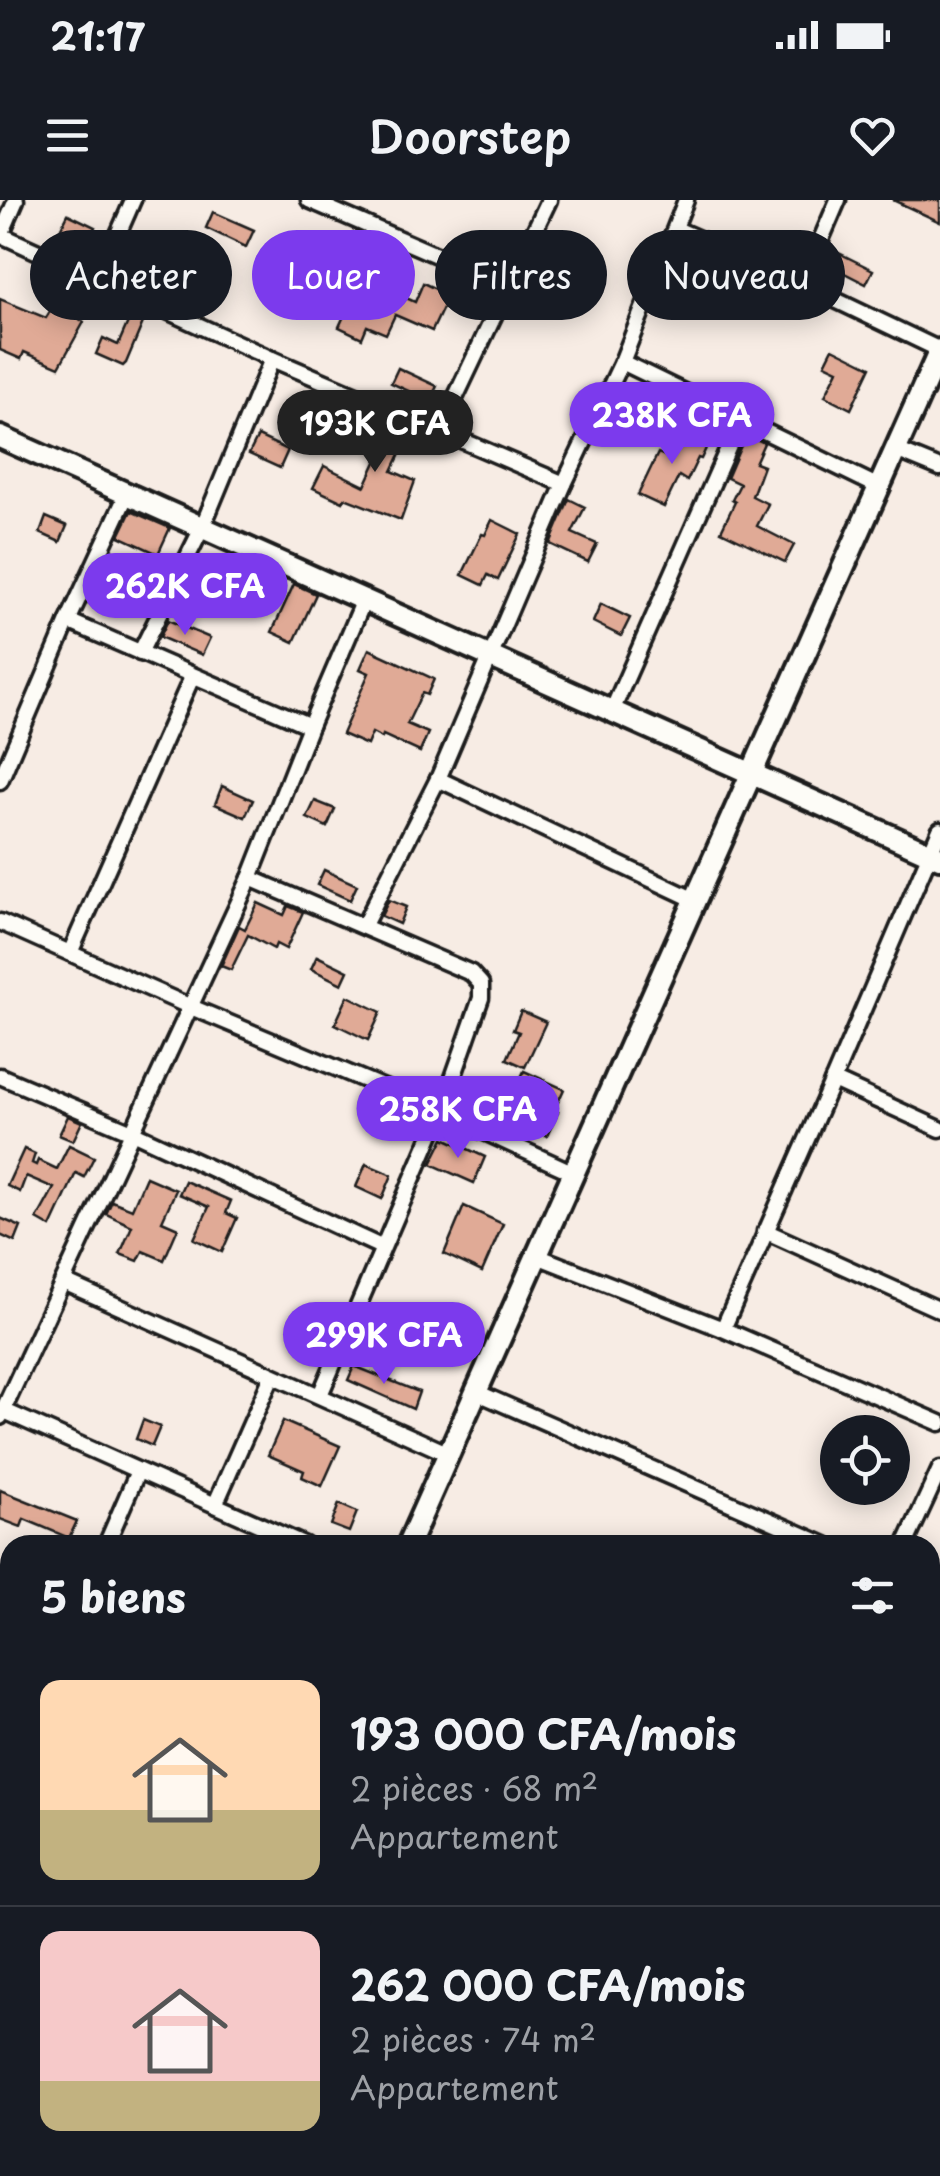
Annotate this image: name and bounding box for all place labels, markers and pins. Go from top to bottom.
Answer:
pin: 238K CFA [569,382,775,467]
pin: 193K CFA [272,390,478,475]
pin: 262K CFA [82,553,288,638]
pin: 258K CFA [355,1076,561,1161]
pin: 299K CFA [281,1302,487,1387]

